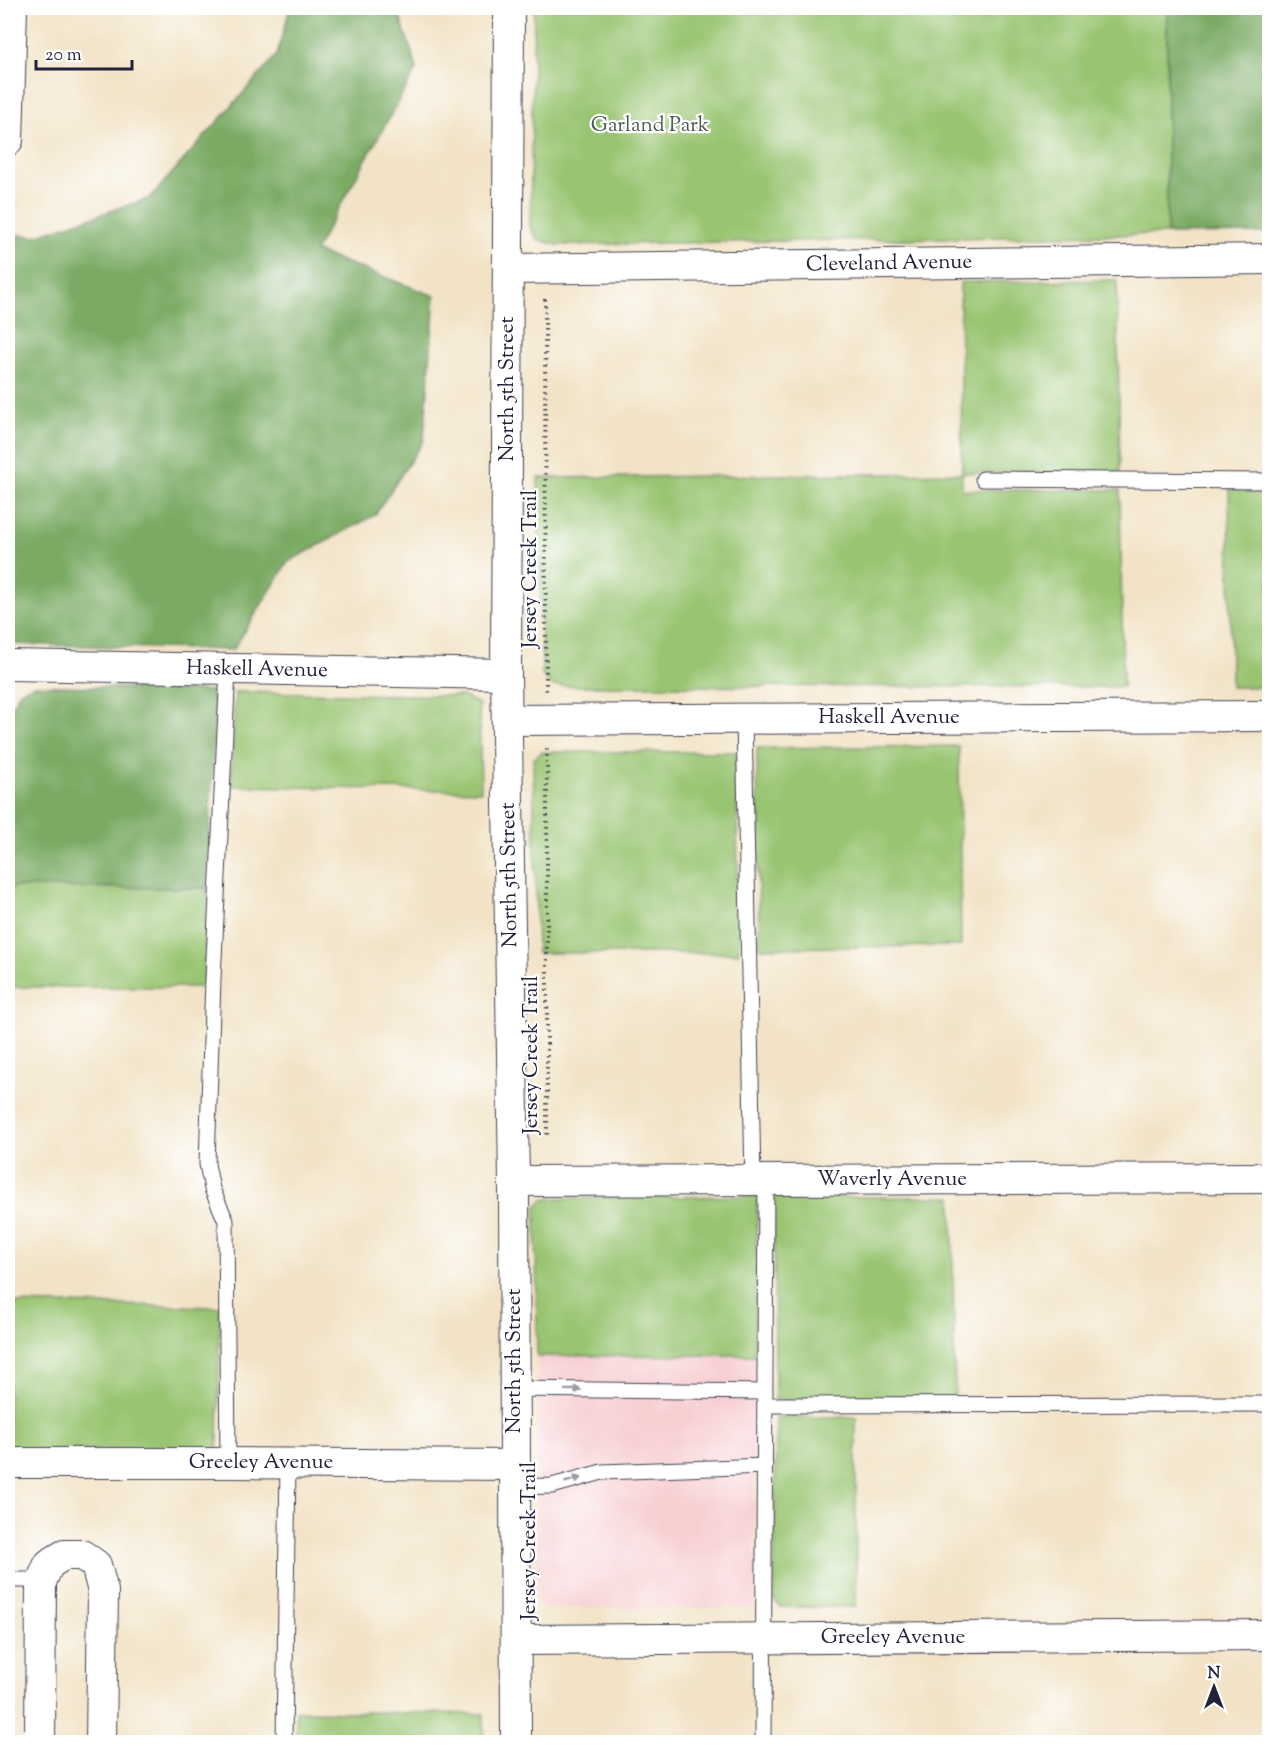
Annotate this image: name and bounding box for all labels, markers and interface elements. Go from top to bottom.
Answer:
scale bar [36,33,132,71]
text: 20 m [45,43,82,69]
park label: Garland Park [591,111,710,141]
street label: Cleveland Avenue [806,248,972,280]
street label: North 5th Street [493,316,523,462]
street label: Jersey Creek Trail [516,490,546,649]
street label: Haskell Avenue [186,654,328,686]
street label: Haskell Avenue [818,703,960,733]
street label: North 5th Street [494,802,526,948]
street label: Jersey Creek Trail [517,976,547,1135]
street label: Waverly Avenue [817,1165,967,1195]
street label: North 5th Street [500,1288,530,1434]
one-way arrow [564,1385,583,1394]
street label: Greeley Avenue [189,1448,333,1478]
street label: Jersey Creek Trail [515,1462,545,1621]
one-way arrow [564,1475,582,1484]
street label: Greeley Avenue [821,1623,965,1653]
north arrow [1184,1657,1244,1717]
text: N [1208,1663,1221,1686]

